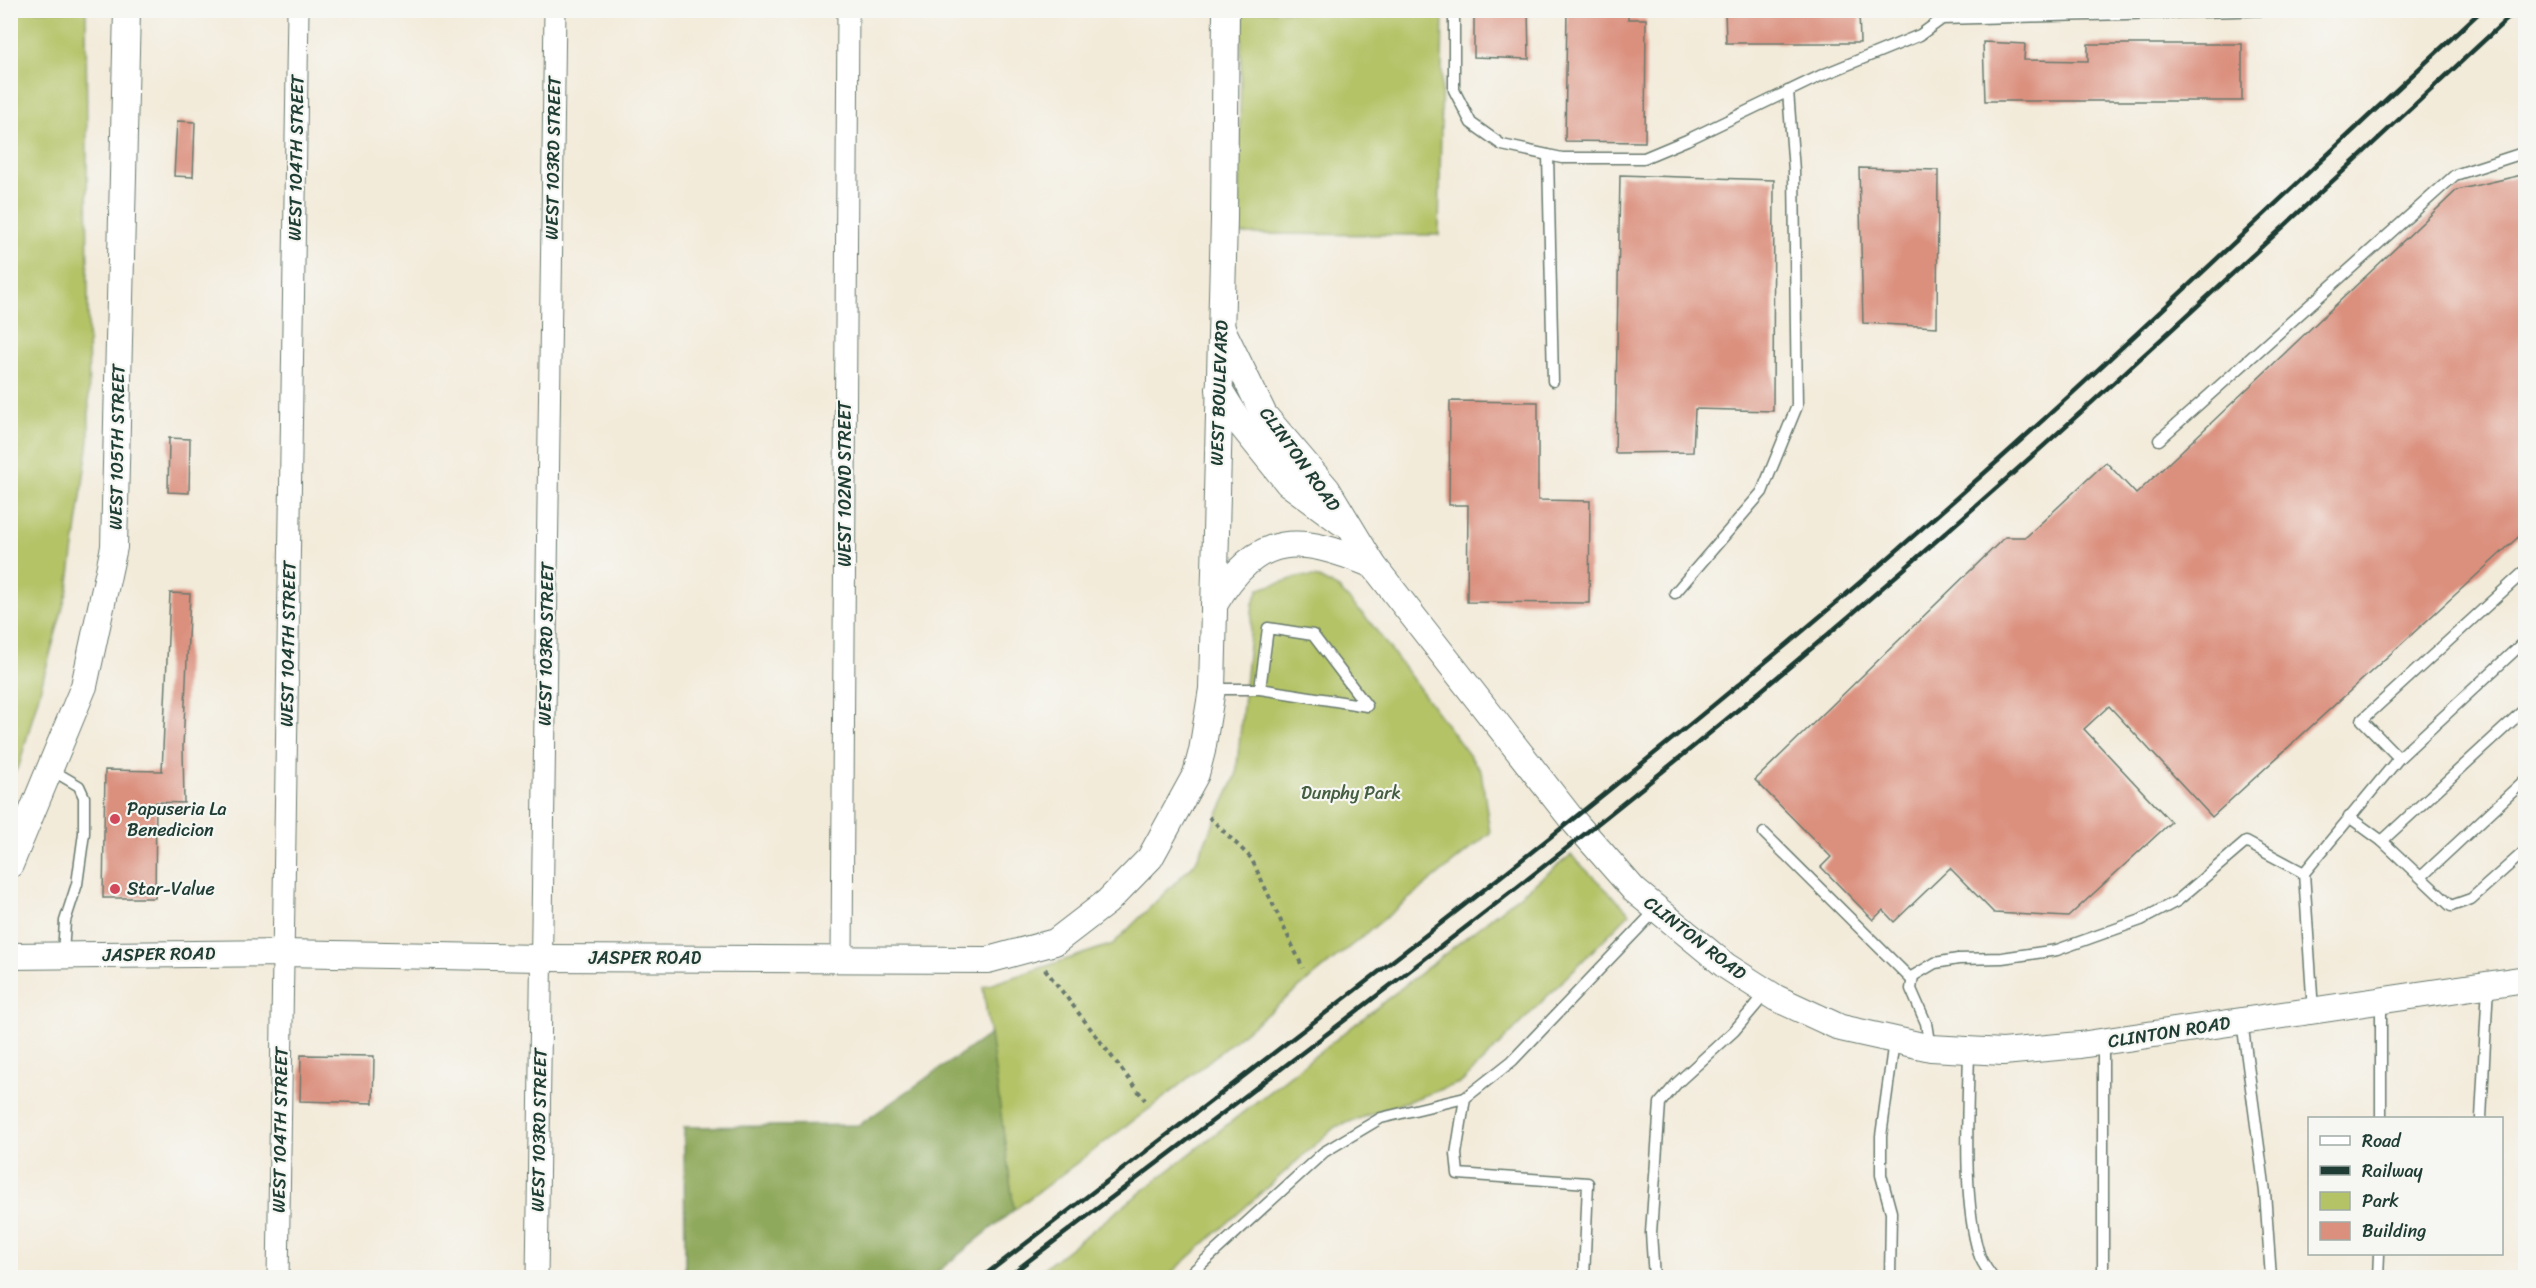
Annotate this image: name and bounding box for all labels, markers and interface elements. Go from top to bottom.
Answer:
street label: WEST 104TH STREET [279,74,313,241]
street label: WEST 103RD STREET [536,75,570,240]
street label: WEST BOULEVARD [1200,319,1238,466]
street label: WEST 105TH STREET [100,363,134,530]
street label: WEST 102ND STREET [829,400,861,567]
street label: CLINTON ROAD [1251,400,1349,518]
street label: WEST 104TH STREET [271,560,305,727]
street label: WEST 103RD STREET [529,561,563,726]
park label: Dunphy Park [1301,777,1401,809]
place label: Papuseria La Benedicion [127,793,227,846]
marker: Papuseria La Benedicion [108,812,122,826]
place label: Star-Value [127,873,215,905]
marker: Star-Value [108,882,122,896]
street label: CLINTON ROAD [1637,887,1754,989]
street label: JASPER ROAD [101,937,216,971]
street label: JASPER ROAD [588,942,702,974]
street label: CLINTON ROAD [2106,1007,2233,1057]
street label: WEST 104TH STREET [263,1046,297,1213]
street label: WEST 103RD STREET [522,1047,556,1212]
legend [2308,1117,2503,1255]
text: Road [2362,1125,2402,1157]
text: Railway [2362,1155,2424,1187]
text: Park [2362,1185,2399,1217]
text: Building [2362,1215,2426,1247]

